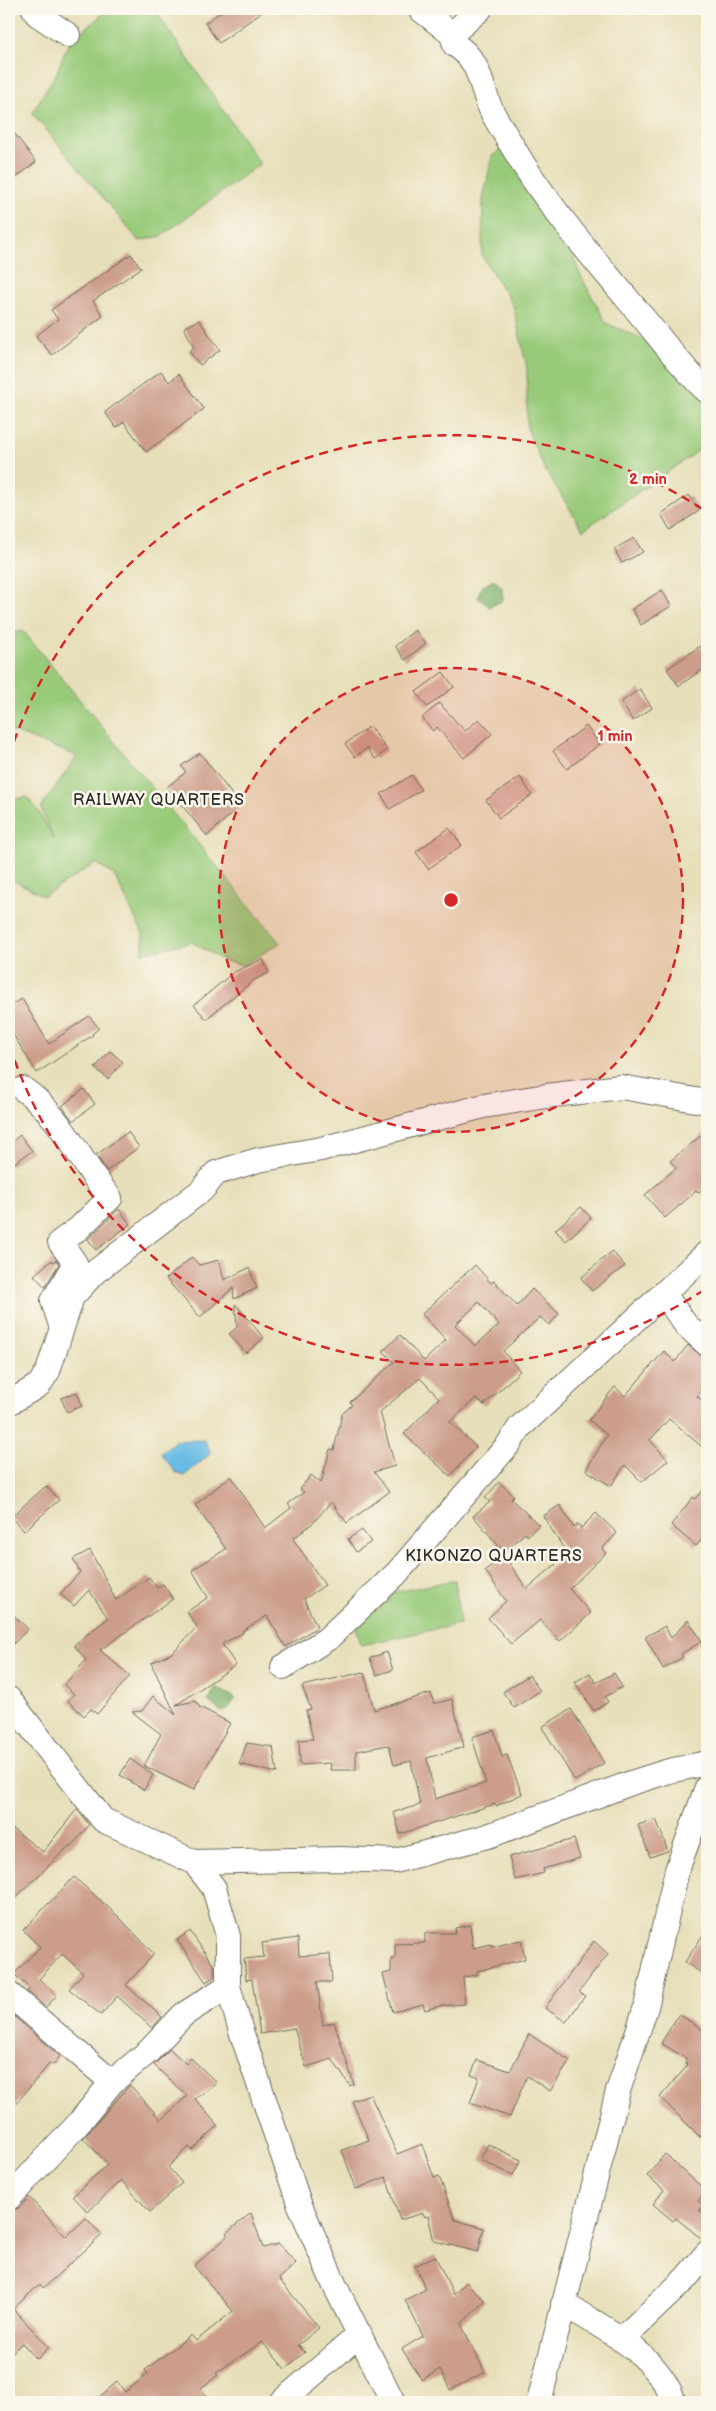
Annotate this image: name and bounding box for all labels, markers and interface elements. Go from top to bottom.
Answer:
text: 2 min [629,470,667,489]
text: 1 min [597,727,633,746]
district label: RAILWAY QUARTERS [73,791,245,810]
centre of rings [442,891,460,909]
district label: KIKONZO QUARTERS [405,1547,583,1566]

